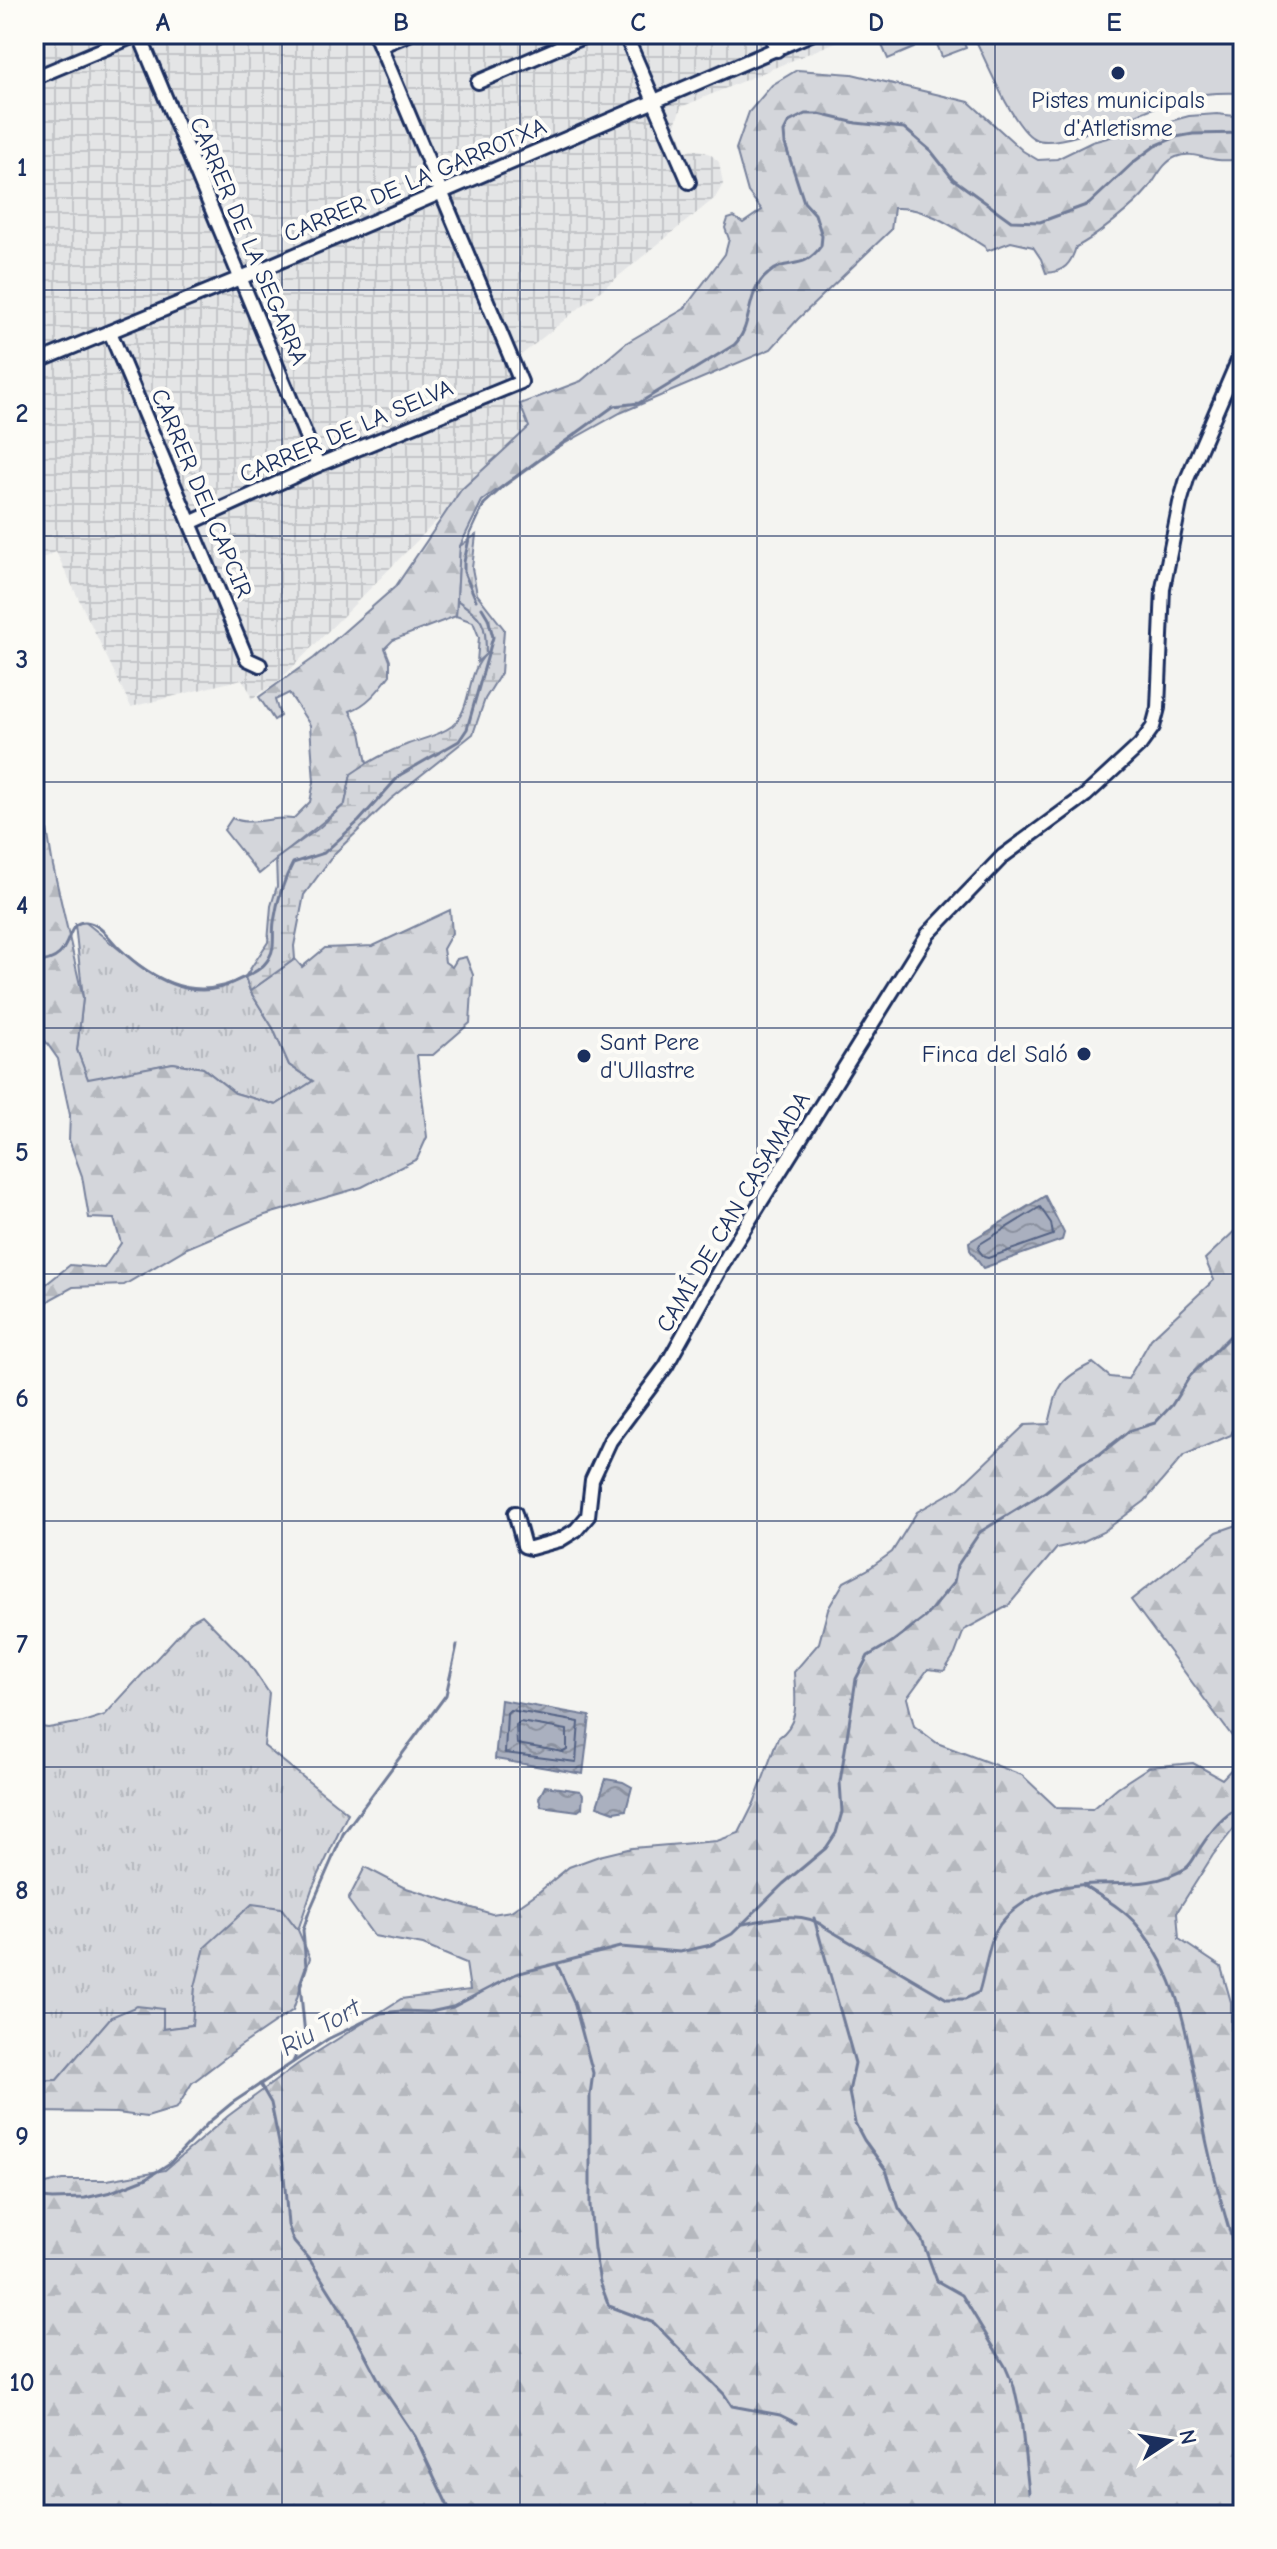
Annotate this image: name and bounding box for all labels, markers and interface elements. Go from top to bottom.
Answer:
text: A [156,8,171,38]
text: B [393,8,409,38]
text: C [630,8,646,38]
text: D [868,8,884,38]
text: E [1106,8,1122,38]
marker: Pistes municipals d'Atletisme [1109,64,1127,82]
place label: Pistes municipals d'Atletisme [1031,86,1205,142]
street label: CARRER DE LA GARROTXA [279,112,551,248]
street label: CARRER DE LA SEGARRA [184,113,314,369]
text: 1 [17,153,27,183]
street label: CARRER DE LA SELVA [235,373,457,489]
street label: CARRER DEL CAPCIR [145,384,259,602]
text: 2 [16,399,28,429]
text: 3 [16,645,28,675]
text: 4 [16,891,28,921]
place label: Sant Pere d'Ullastre [600,1028,699,1084]
place label: Finca del Saló [922,1040,1068,1068]
marker: Finca del Saló [1075,1045,1093,1063]
marker: Sant Pere d'Ullastre [575,1047,593,1065]
street label: CAMÍ DE CAN CASAMADA [650,1087,816,1337]
text: 5 [15,1138,29,1168]
text: 6 [15,1384,29,1414]
text: 7 [16,1630,28,1660]
text: 8 [15,1876,29,1906]
water label: Riu Tort [275,1992,367,2063]
text: 9 [15,2122,29,2152]
text: 10 [9,2368,35,2398]
north arrow [1129,2401,1209,2481]
text: N [1173,2427,1202,2447]

